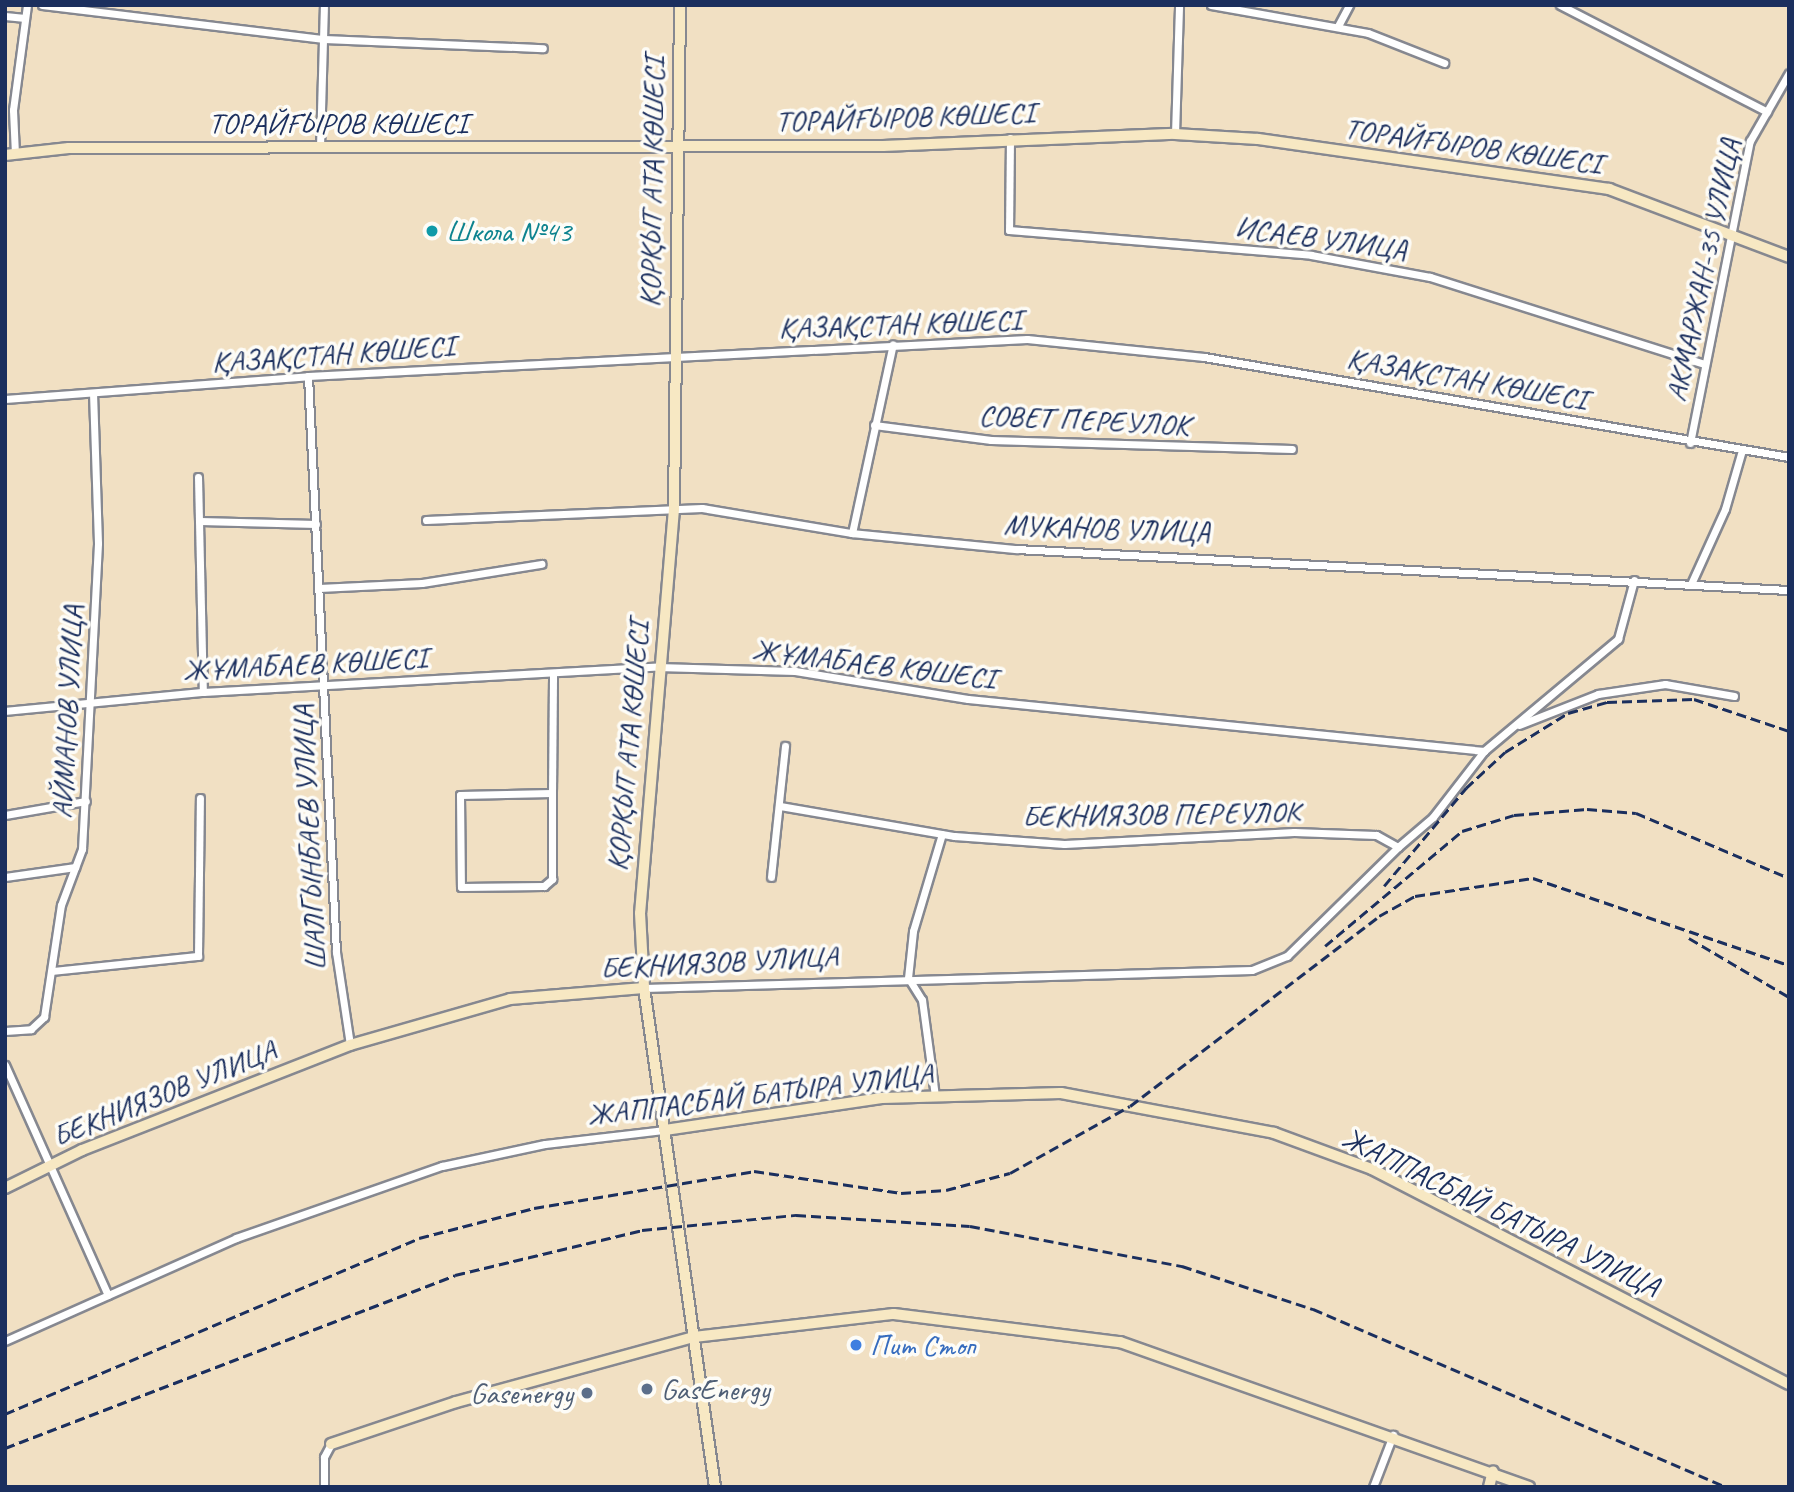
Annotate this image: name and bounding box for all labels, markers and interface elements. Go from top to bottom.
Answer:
street label: ҚОРҚЫТ АТА КӨШЕСІ [632,57,672,307]
street label: ТОРАЙҒЫРОВ КӨШЕСІ [775,94,1035,140]
street label: ТОРАЙҒЫРОВ КӨШЕСІ [208,105,468,141]
street label: ТОРАЙҒЫРОВ КӨШЕСІ [1342,110,1604,182]
street label: АКМАРЖАН-35 УЛИЦА [1658,135,1748,405]
street label: ИСАЕВ УЛИЦА [1233,208,1409,268]
place label: Школа №43 [446,213,571,249]
marker: Школа №43 [424,223,440,239]
street label: ҚАЗАҚСТАН КӨШЕСІ [778,302,1022,346]
street label: ҚАЗАҚСТАН КӨШЕСІ [211,328,455,380]
street label: ҚАЗАҚСТАН КӨШЕСІ [1344,340,1590,418]
street label: СОВЕТ ПЕРЕУЛОК [978,397,1190,443]
street label: МУКАНОВ УЛИЦА [1003,506,1211,550]
street label: АЙМАНОВ УЛИЦА [43,606,91,818]
street label: ҚОРҚЫТ АТА КӨШЕСІ [599,620,657,872]
street label: ЖҰМАБАЕВ КӨШЕСІ [750,631,998,697]
street label: ЖҰМАБАЕВ КӨШЕСІ [182,640,428,688]
street label: ШАЛГЫНБАЕВ УЛИЦА [284,705,334,971]
street label: БЕКНИЯЗОВ ПЕРЕУЛОК [1021,794,1301,834]
street label: БЕКНИЯЗОВ УЛИЦА [600,938,838,986]
street label: БЕКНИЯЗОВ УЛИЦА [47,1032,281,1154]
street label: ЖАППАСБАЙ БАТЫРА УЛИЦА [585,1055,935,1133]
street label: ЖАППАСБАЙ БАТЫРА УЛИЦА [1337,1119,1665,1305]
place label: Пит Стоп [870,1327,974,1363]
marker: Пит Стоп [848,1337,864,1353]
place label: GasEnergy [661,1371,770,1407]
place label: Gasenergy [470,1375,573,1411]
marker: GasEnergy [639,1381,655,1397]
marker: Gasenergy [579,1385,595,1401]

